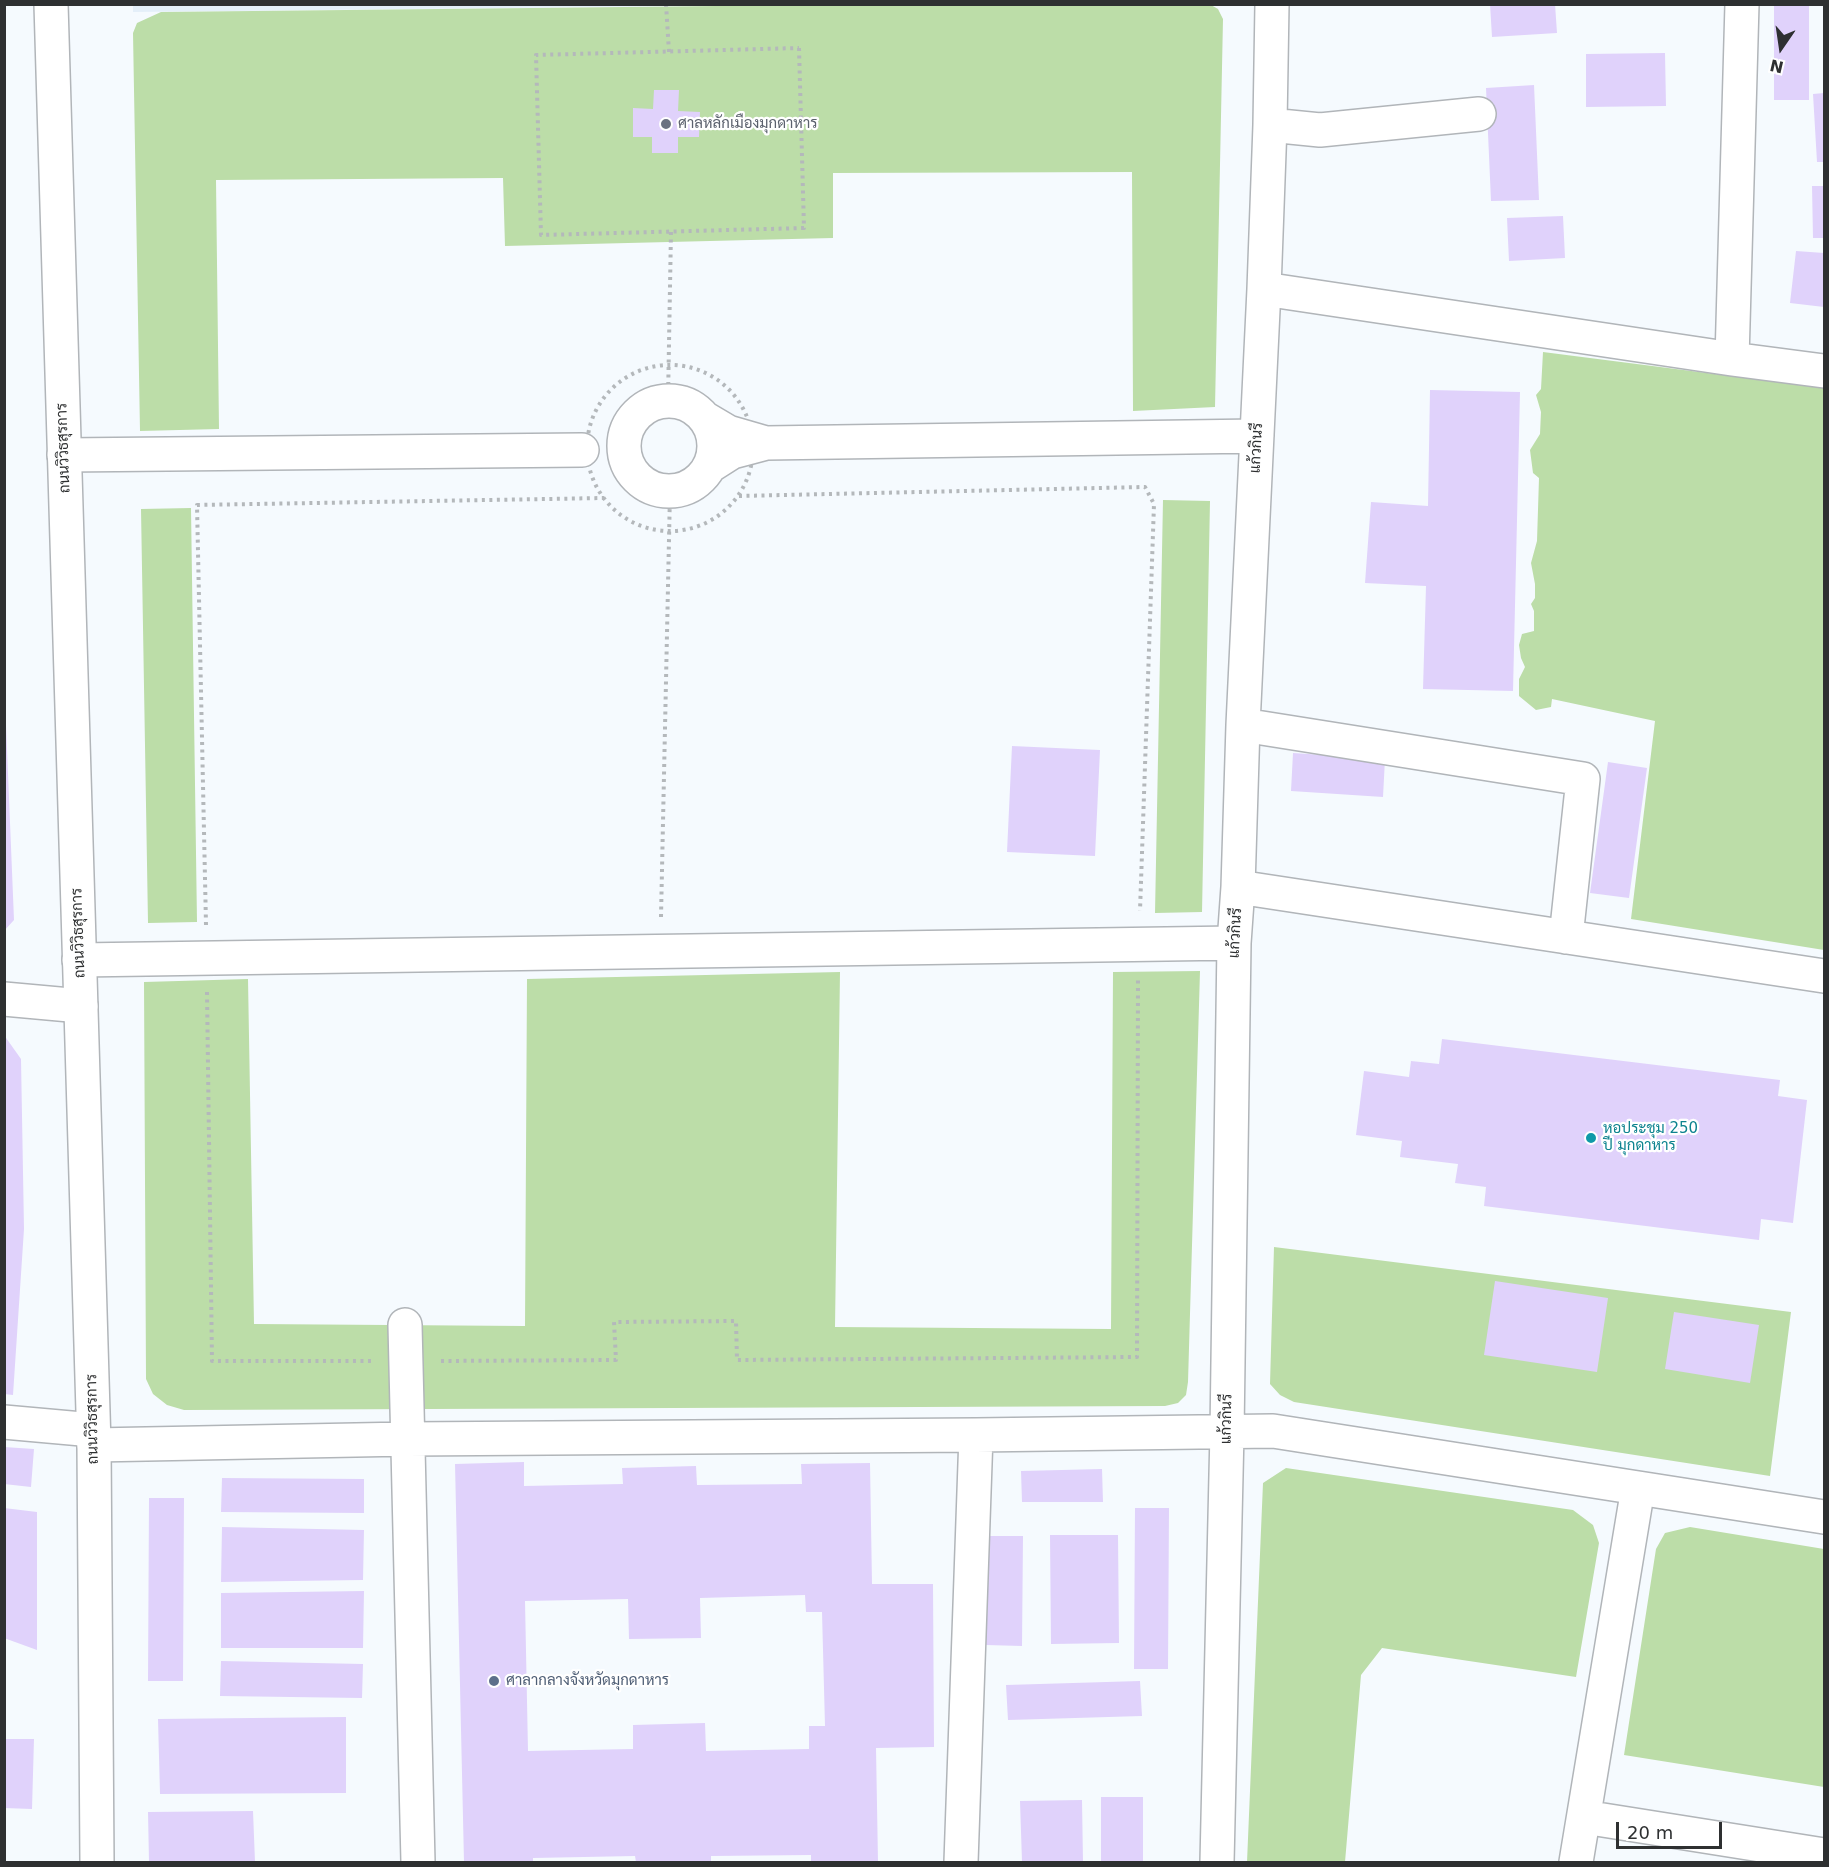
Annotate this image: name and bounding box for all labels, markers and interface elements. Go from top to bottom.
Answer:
north arrow [1751,18,1811,78]
text: N [1768,55,1786,77]
place label: ศาลหลักเมืองมุกดาหาร [678,115,817,133]
marker: ศาลหลักเมืองมุกดาหาร [659,117,673,131]
street label: ถนนวิวิธสุรการ [53,402,75,494]
street label: แก้วกินรี [1247,422,1267,474]
street label: ถนนวิวิธสุรการ [68,887,90,979]
street label: แก้วกินรี [1226,907,1246,959]
place label: หอประชุม 250 ปี มุกดาหาร [1603,1120,1698,1155]
marker: หอประชุม 250 ปี มุกดาหาร [1584,1131,1598,1145]
street label: ถนนวิวิธสุรการ [83,1374,103,1464]
street label: แก้วกินรี [1218,1394,1236,1444]
place label: ศาลากลางจังหวัดมุกดาหาร [506,1672,669,1690]
marker: ศาลากลางจังหวัดมุกดาหาร [487,1674,501,1688]
scale bar [1619,1810,1726,1848]
text: 20 m [1627,1822,1673,1843]

